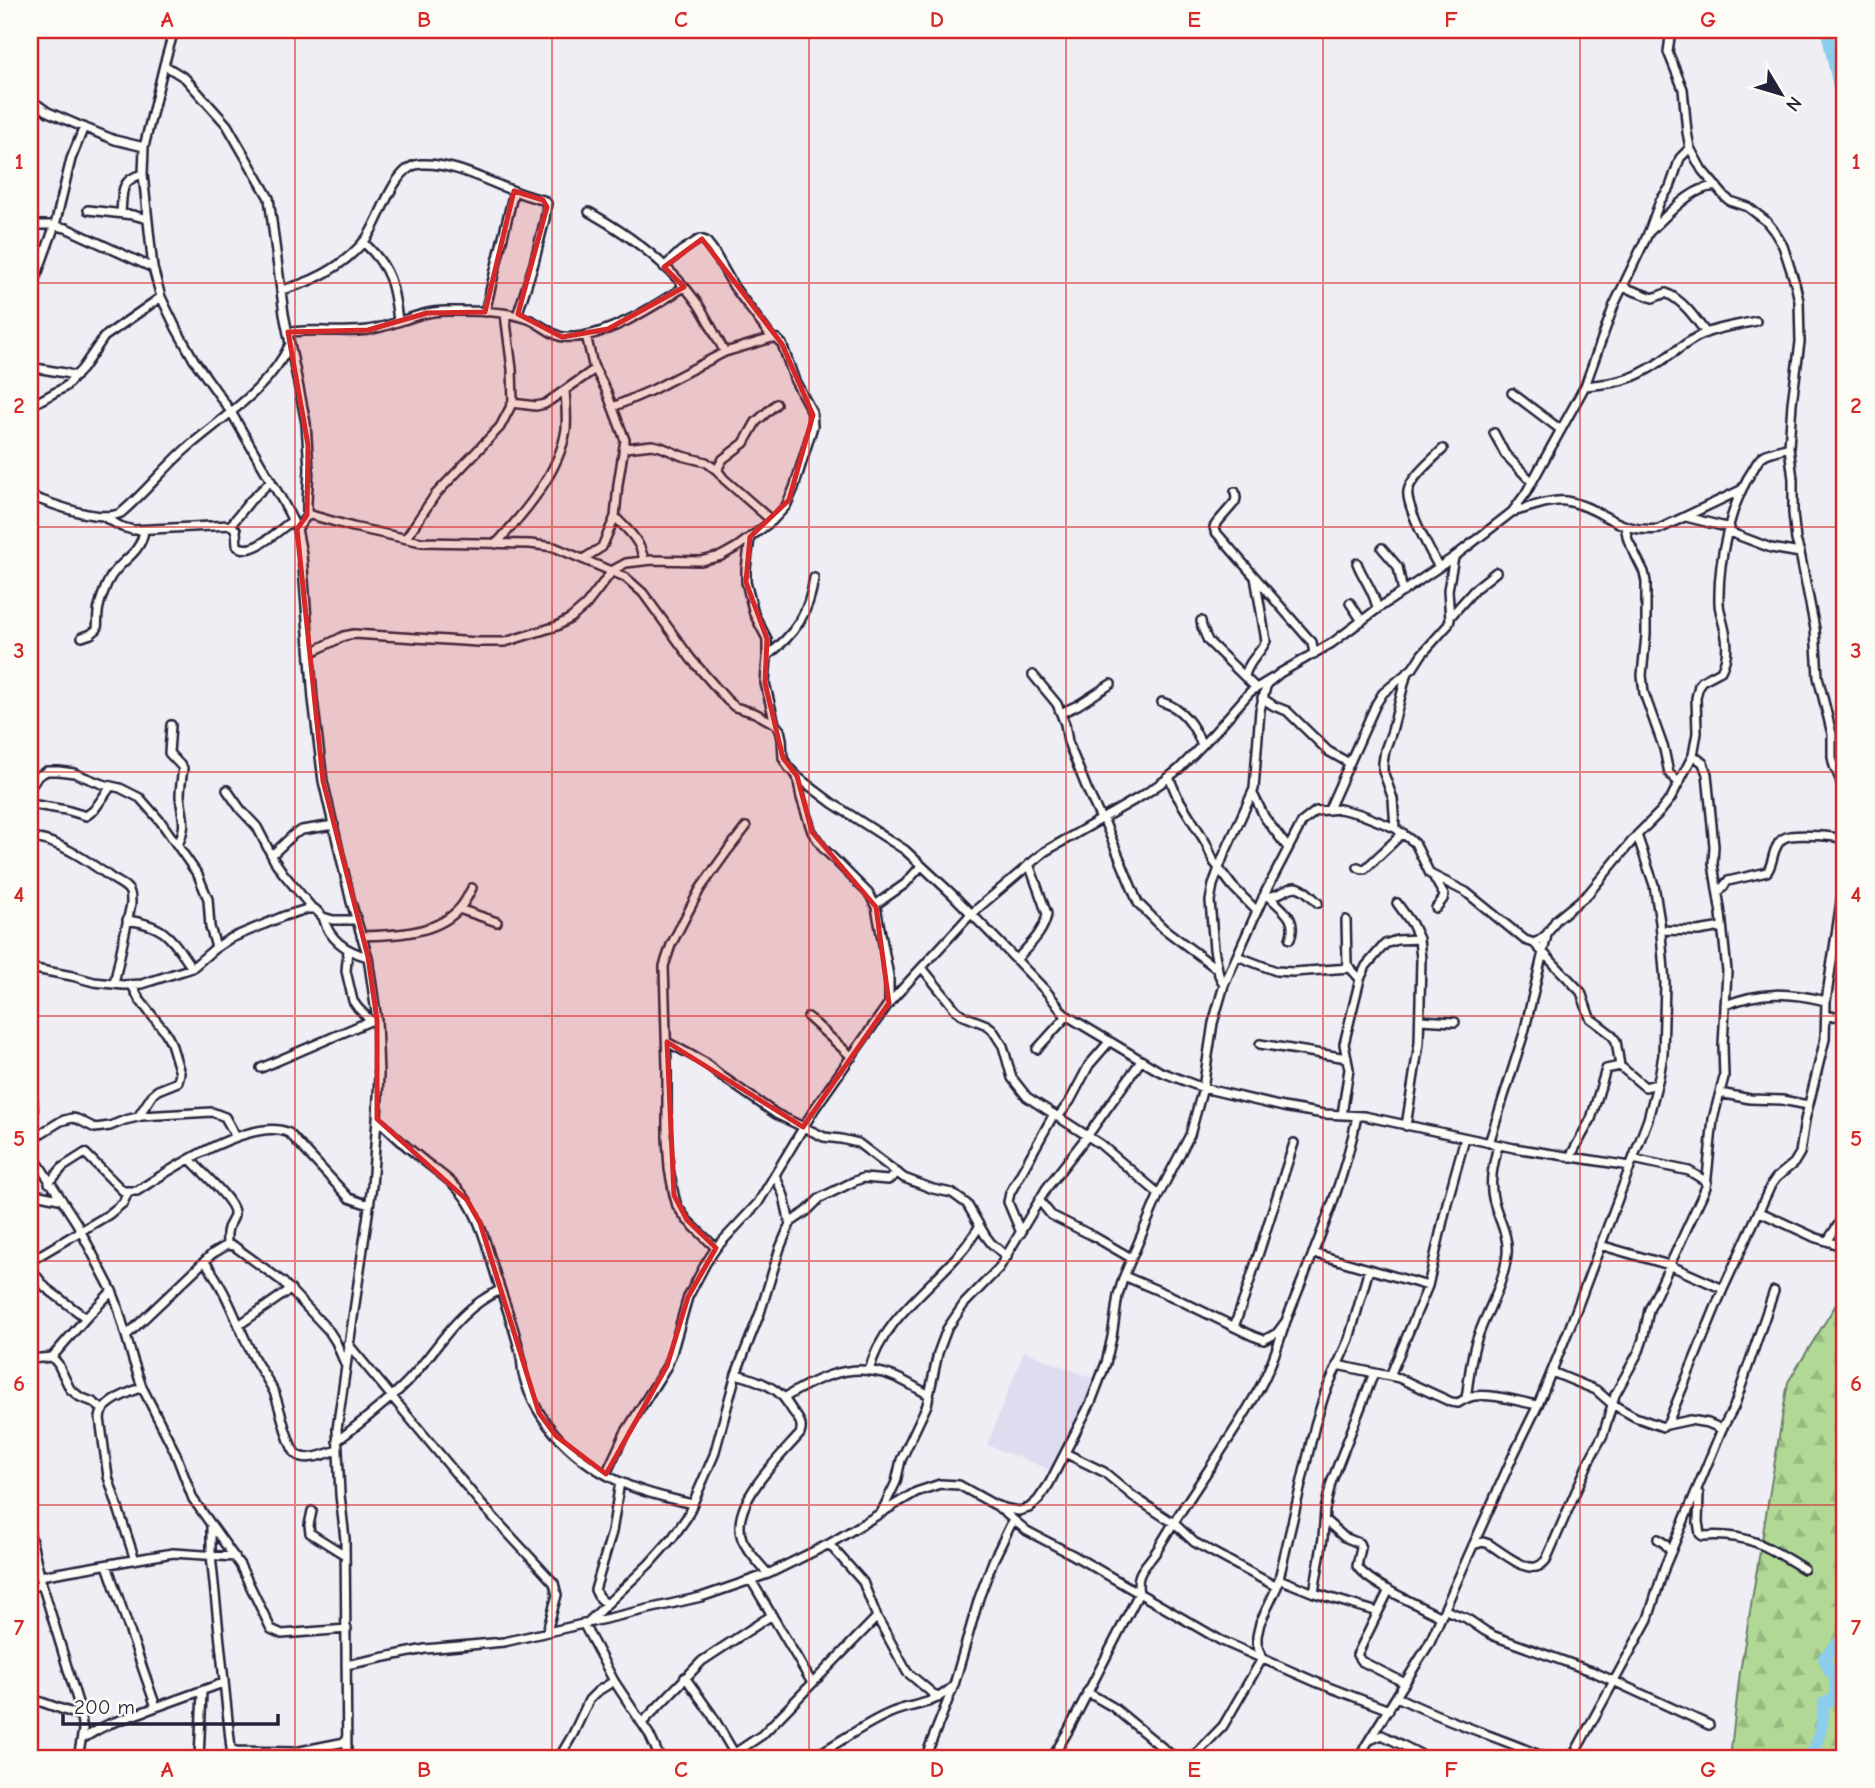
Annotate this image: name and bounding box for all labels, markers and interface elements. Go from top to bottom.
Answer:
text: A [161,6,174,33]
text: B [417,6,431,33]
text: C [674,6,688,33]
text: D [930,6,944,33]
text: E [1187,6,1201,33]
text: F [1444,6,1458,33]
text: G [1700,6,1716,33]
north arrow [1745,60,1815,130]
text: N [1781,92,1806,116]
text: 1 [14,148,24,175]
text: 1 [1851,148,1861,175]
text: 2 [13,392,25,419]
text: 2 [1850,392,1862,419]
text: 3 [13,637,25,664]
text: 3 [1850,637,1862,664]
text: 4 [14,881,25,908]
text: 4 [1851,881,1862,908]
text: 5 [13,1125,25,1152]
text: 5 [1850,1125,1862,1152]
text: 6 [13,1370,25,1397]
text: 6 [1850,1370,1862,1397]
text: 7 [14,1614,25,1641]
text: 7 [1851,1614,1862,1641]
scale bar [63,1683,278,1727]
text: 200 m [74,1695,135,1719]
text: A [161,1756,174,1783]
text: B [417,1756,431,1783]
text: C [674,1756,688,1783]
text: D [930,1756,944,1783]
text: E [1187,1756,1201,1783]
text: F [1444,1756,1458,1783]
text: G [1700,1756,1716,1783]

